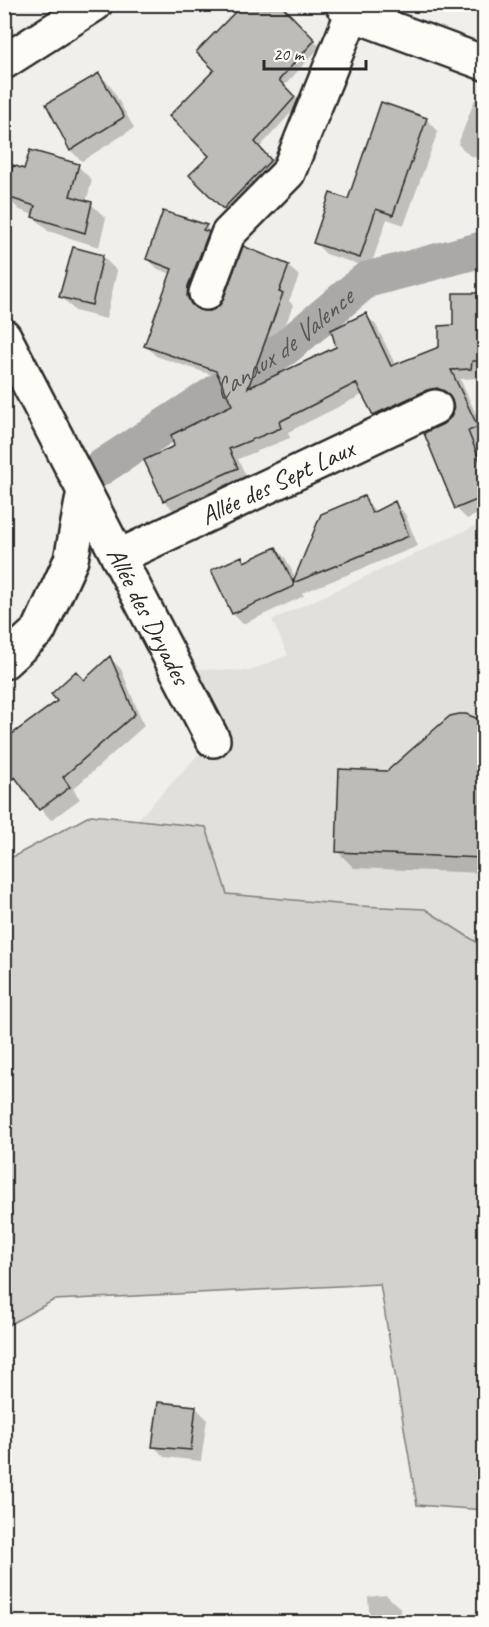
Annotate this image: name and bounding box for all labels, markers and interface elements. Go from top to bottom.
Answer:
scale bar [264,33,366,71]
text: 20 m [273,43,306,65]
water label: Canaux de Valence [206,279,363,407]
street label: Allée des Sept Laux [195,430,361,532]
street label: Allée des Dryades [100,541,199,692]

